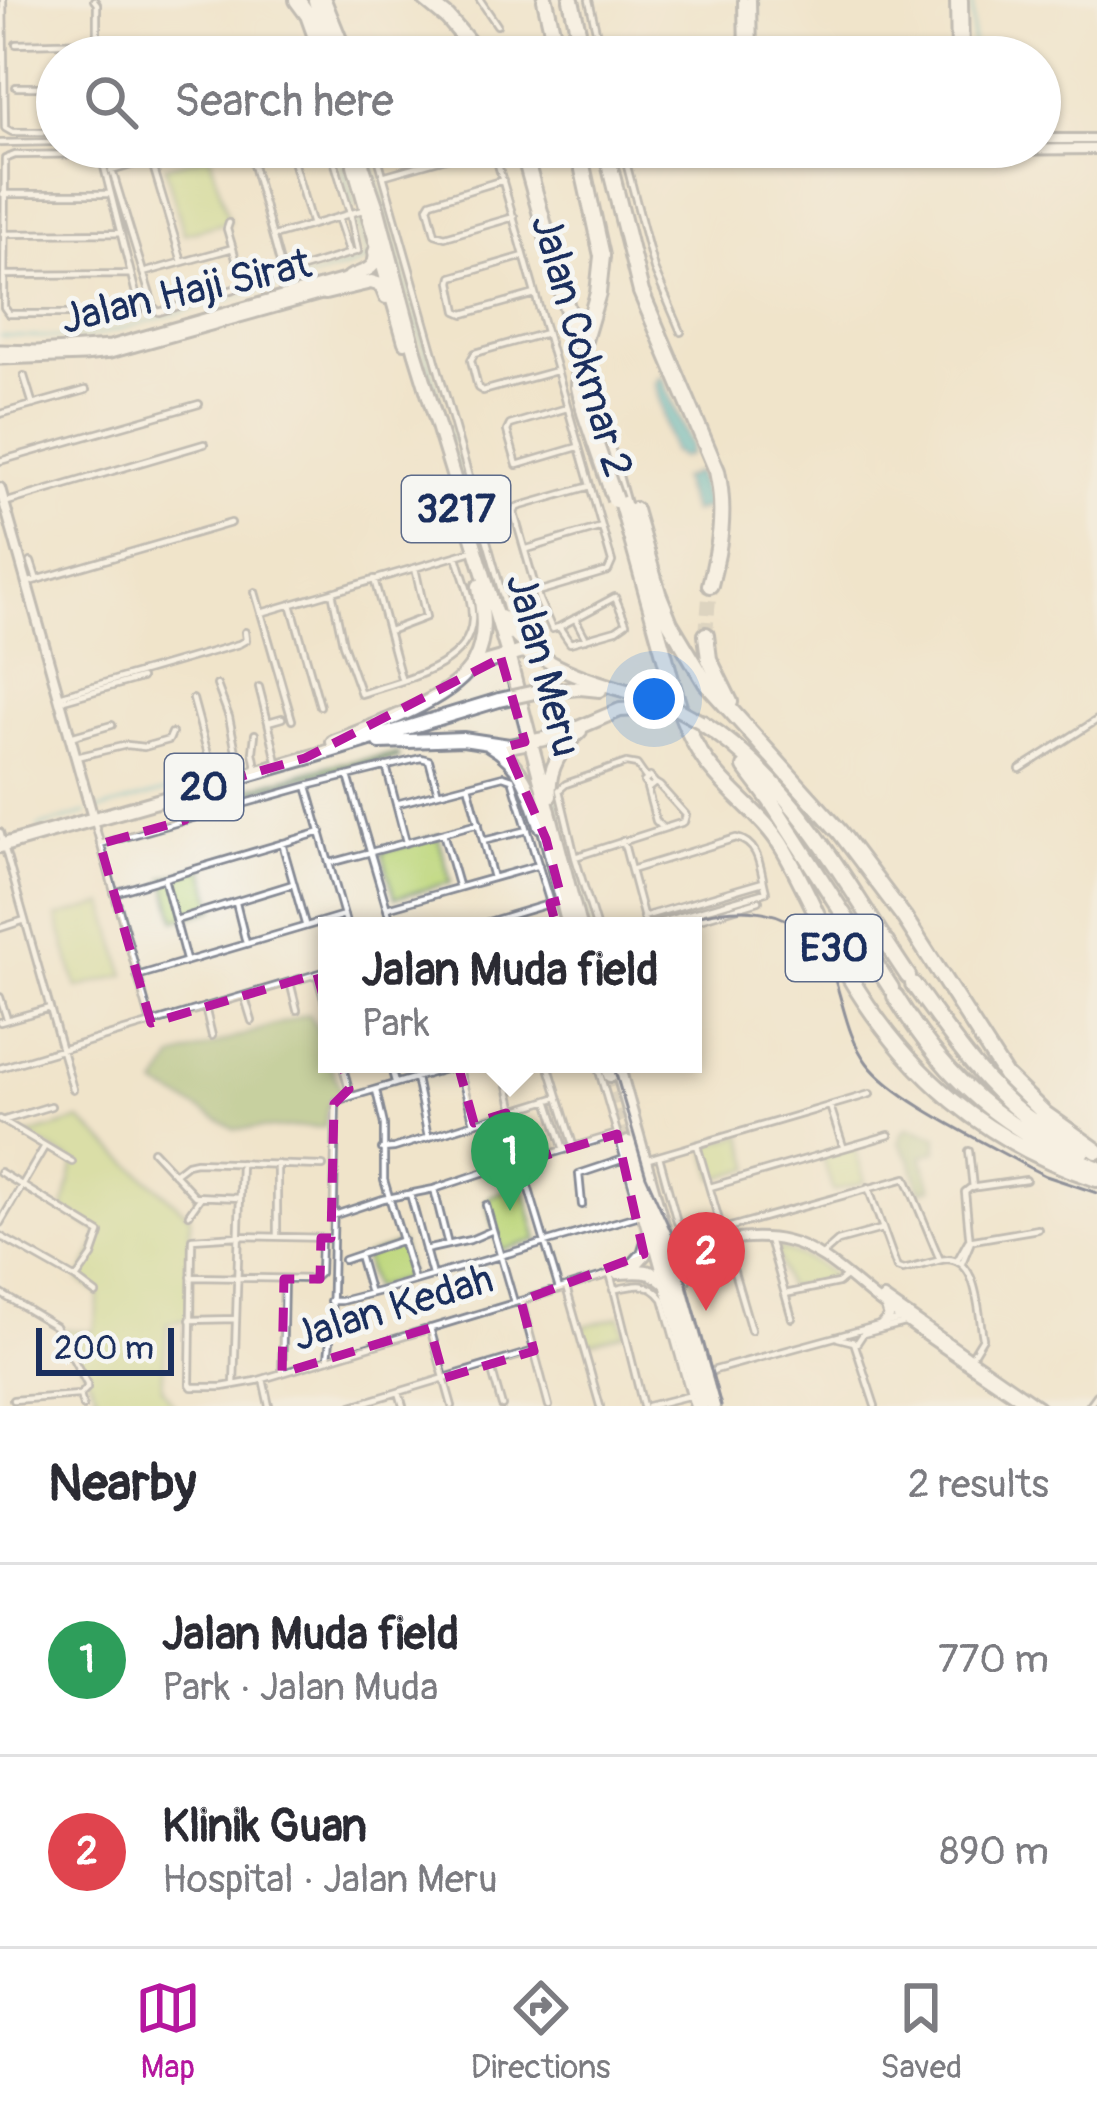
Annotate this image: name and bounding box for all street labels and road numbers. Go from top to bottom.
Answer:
street label: Jalan Cokmar 2 [519,208,643,484]
street label: Jalan Haji Sirat [56,238,316,346]
road number: 3217 [402,476,510,542]
street label: Jalan Meru [494,568,592,762]
road number: 20 [165,754,243,820]
road number: E30 [786,915,882,981]
street label: Jalan Kedah [287,1253,499,1363]

